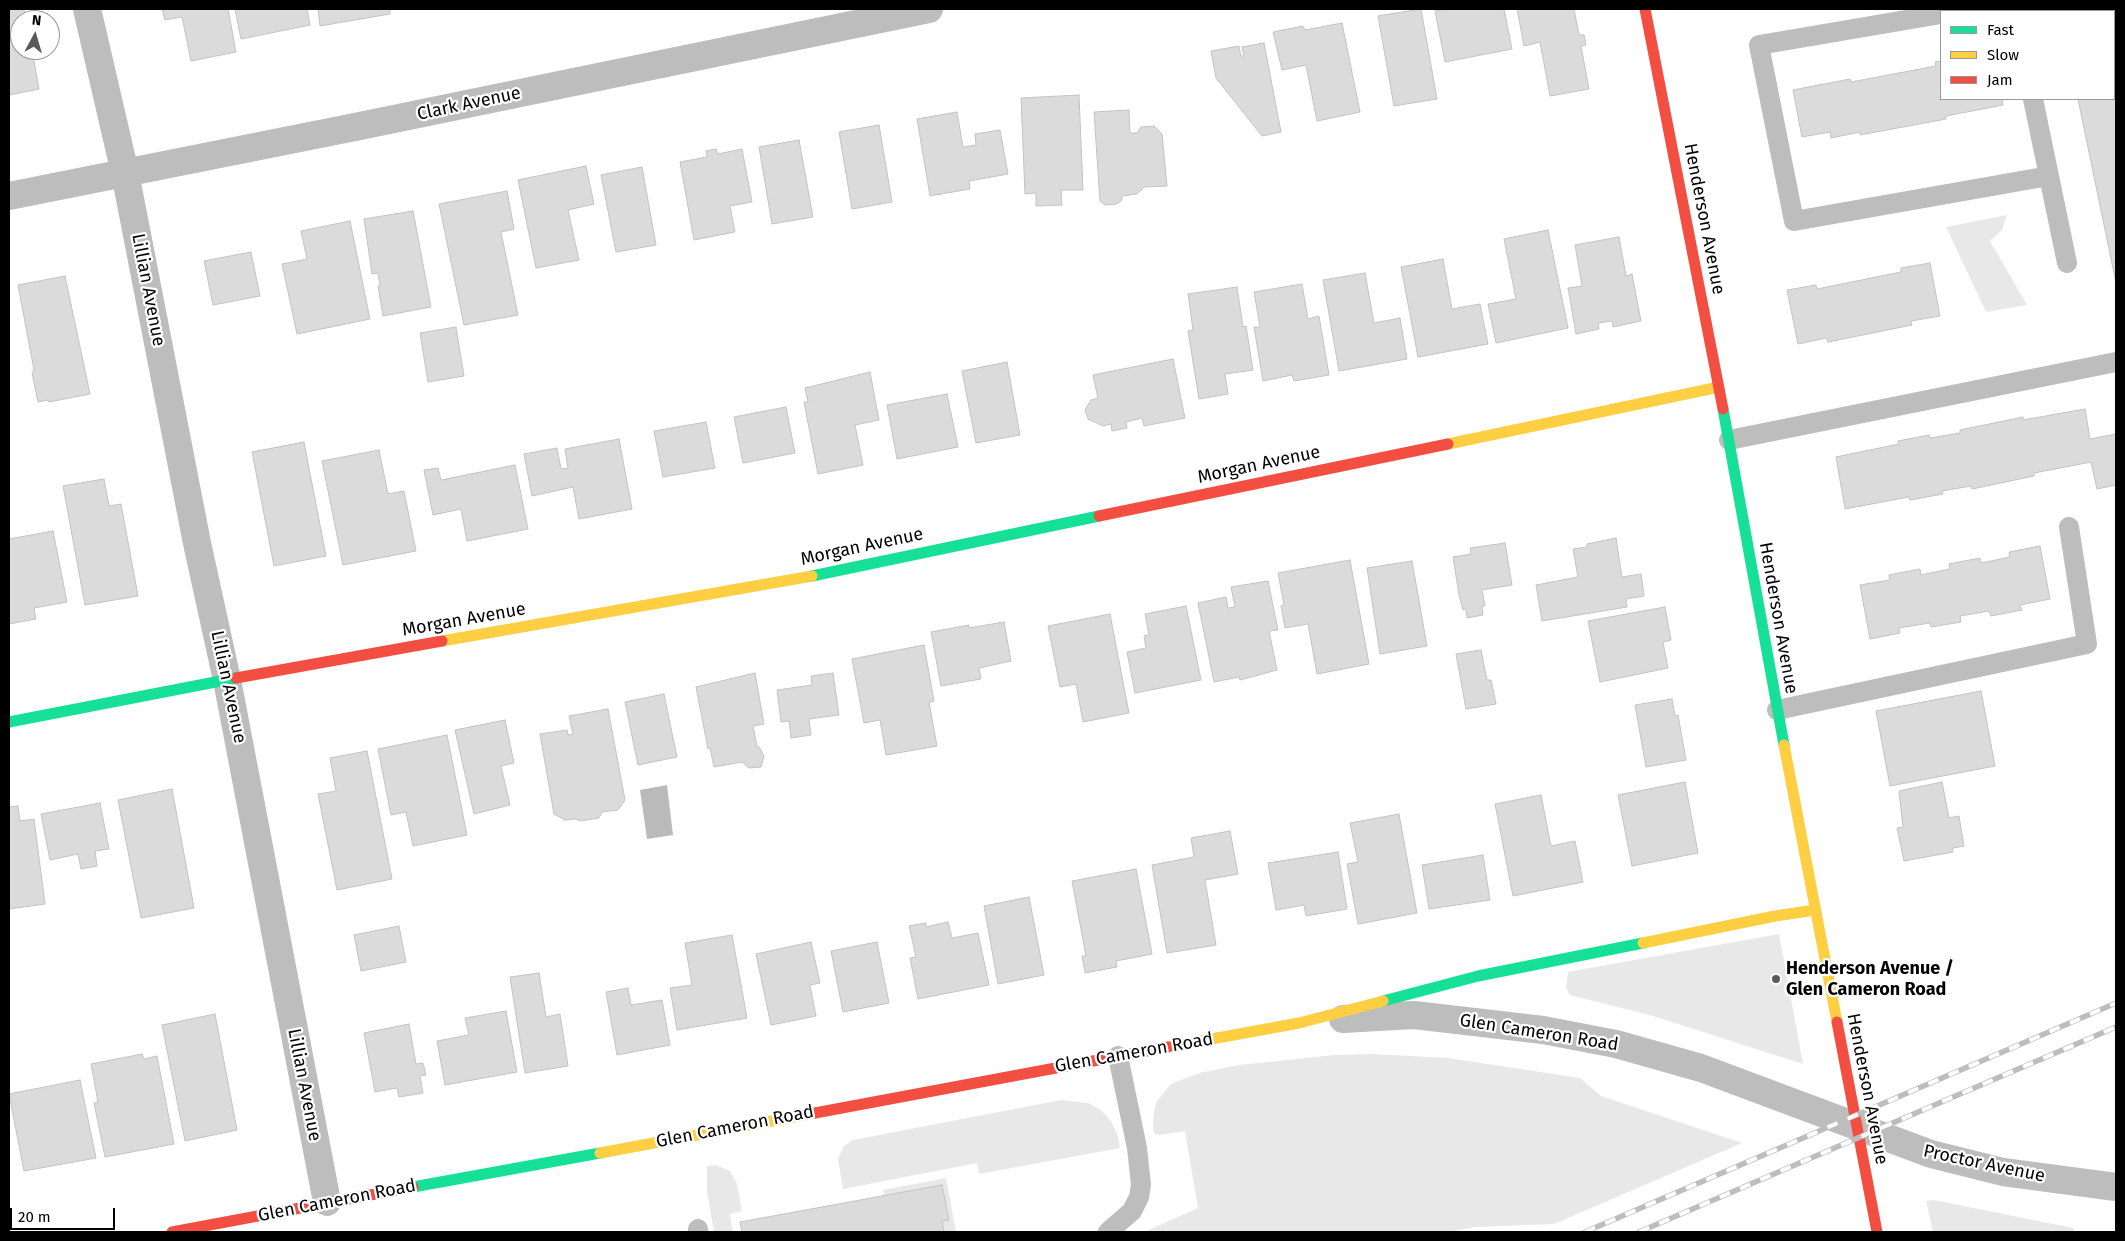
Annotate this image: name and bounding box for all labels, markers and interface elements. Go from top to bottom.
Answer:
north arrow [10,10,60,60]
legend [1940,10,2115,100]
text: N [31,12,42,30]
text: Fast [1987,21,2014,39]
text: Slow [1987,46,2019,64]
text: Jam [1987,71,2013,89]
street label: Clark Avenue [415,82,523,126]
street label: Henderson Avenue [1679,141,1729,297]
street label: Lillian Avenue [126,232,170,348]
street label: Morgan Avenue [1196,441,1322,489]
street label: Morgan Avenue [799,523,925,571]
street label: Henderson Avenue [1754,540,1802,696]
street label: Morgan Avenue [401,599,527,641]
street label: Lillian Avenue [206,629,250,745]
place label: Henderson Avenue / Glen Cameron Road [1786,958,1954,1001]
marker: Henderson Avenue / Glen Cameron Road [1770,973,1782,985]
street label: Glen Cameron Road [1458,1010,1620,1056]
street label: Henderson Avenue [1842,1011,1892,1167]
street label: Lillian Avenue [282,1027,326,1143]
street label: Glen Cameron Road [1053,1028,1215,1078]
street label: Glen Cameron Road [654,1101,816,1153]
street label: Proctor Avenue [1921,1141,2047,1187]
street label: Glen Cameron Road [256,1175,418,1227]
scale bar [12,1198,118,1230]
text: 20 m [18,1208,51,1226]

